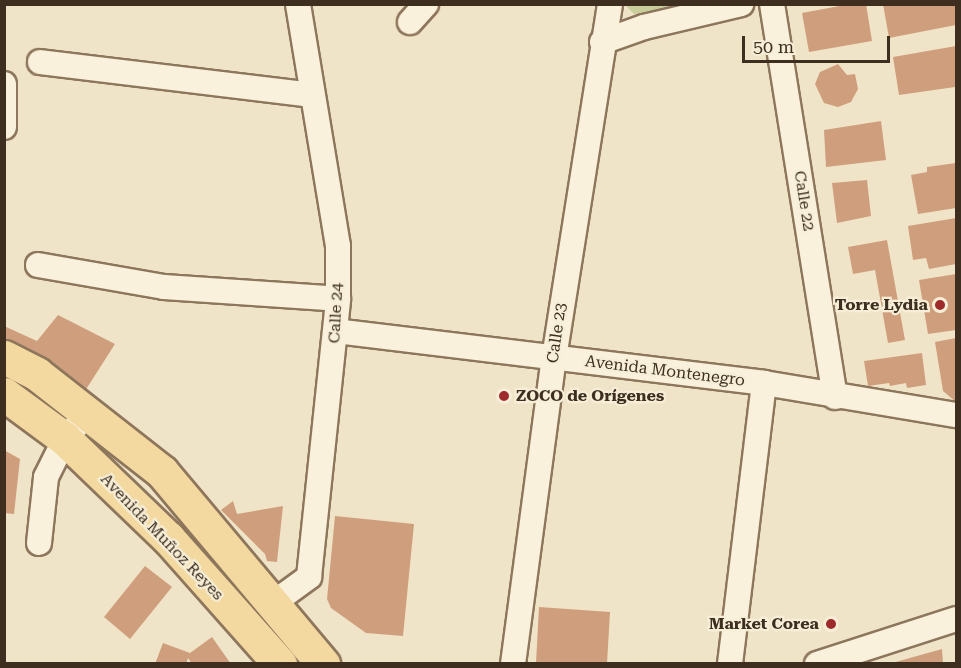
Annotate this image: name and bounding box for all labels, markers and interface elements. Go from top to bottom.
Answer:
scale bar [745,24,894,62]
text: 50 m [753,36,794,57]
street label: Calle 22 [790,169,818,233]
street label: Calle 24 [325,282,347,344]
place label: Torre Lydia [835,295,928,315]
marker: Torre Lydia [933,298,947,312]
street label: Calle 23 [543,302,571,364]
street label: Avenida Montenegro [584,352,746,390]
place label: ZOCO de Orígenes [516,386,664,406]
marker: ZOCO de Orígenes [497,389,511,403]
street label: Avenida Muñoz Reyes [96,470,228,604]
place label: Market Corea [709,614,819,634]
marker: Market Corea [824,617,838,631]

